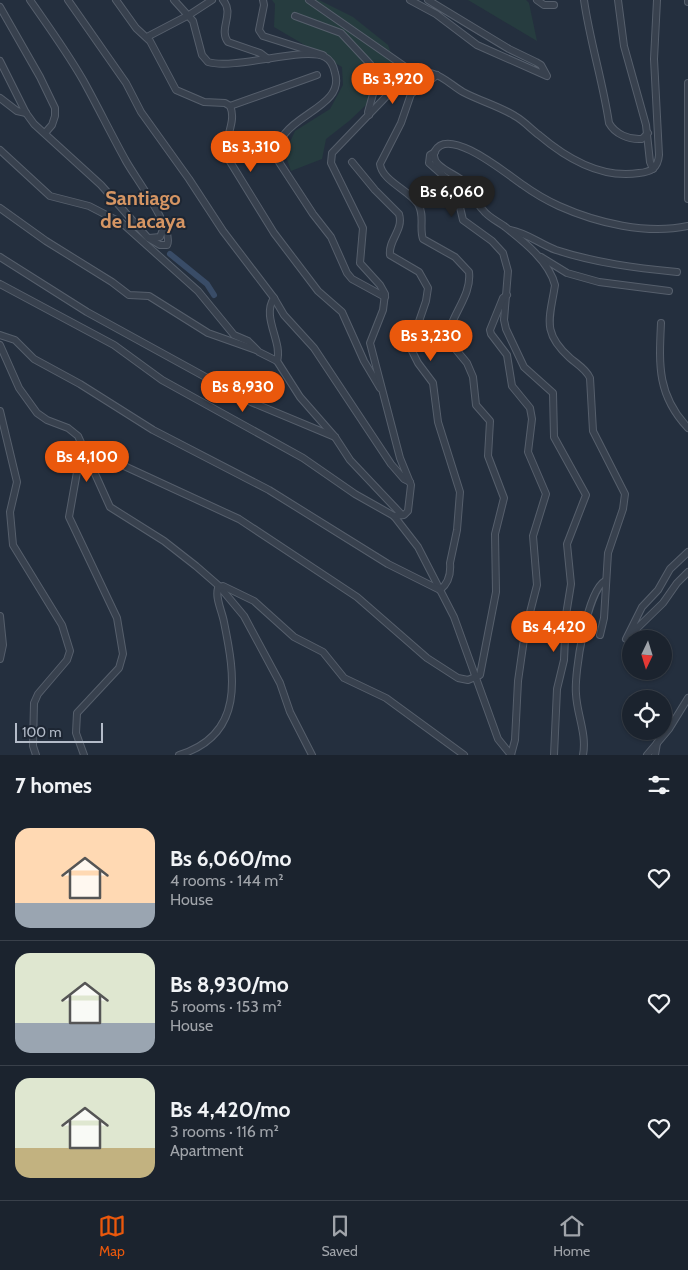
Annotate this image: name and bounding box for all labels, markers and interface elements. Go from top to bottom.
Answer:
pin: Bs 3,920 [341,62,445,105]
text: Bs 3,920 [362,69,424,88]
pin: Bs 3,310 [199,130,303,173]
text: Bs 3,310 [222,137,280,156]
pin: Bs 6,060 [400,176,504,218]
text: Bs 6,060 [420,182,484,201]
district label: Santiago de Lacaya [100,186,186,233]
pin: Bs 3,230 [379,320,483,362]
text: Bs 3,230 [400,326,462,345]
pin: Bs 8,930 [191,370,295,413]
text: Bs 8,930 [212,377,274,396]
pin: Bs 4,100 [35,440,139,483]
text: Bs 4,100 [56,447,118,466]
pin: Bs 4,420 [502,610,606,653]
text: Bs 4,420 [522,617,586,636]
north arrow [622,630,672,680]
map controls [622,630,672,740]
button: locate [622,690,672,740]
scale bar [15,720,102,743]
text: 100 m [22,723,62,741]
icon: filters [645,771,673,799]
text: 7 homes [15,773,92,798]
text: Bs 6,060/mo [170,846,292,871]
icon: home [55,848,115,908]
icon: heart [645,864,673,892]
text: 4 rooms · 144 m² [170,871,284,890]
text: House [170,890,213,909]
text: Bs 8,930/mo [170,972,289,997]
icon: home [55,973,115,1033]
icon: heart [645,989,673,1017]
text: 5 rooms · 153 m² [170,997,282,1016]
text: House [170,1016,213,1035]
text: Bs 4,420/mo [170,1097,290,1122]
icon: home [55,1098,115,1158]
icon: heart [645,1114,673,1142]
text: 3 rooms · 116 m² [170,1122,279,1141]
text: Apartment [170,1141,243,1160]
tab: Map [98,1212,126,1260]
tab: Saved [321,1212,358,1260]
tab: Home [553,1212,590,1260]

